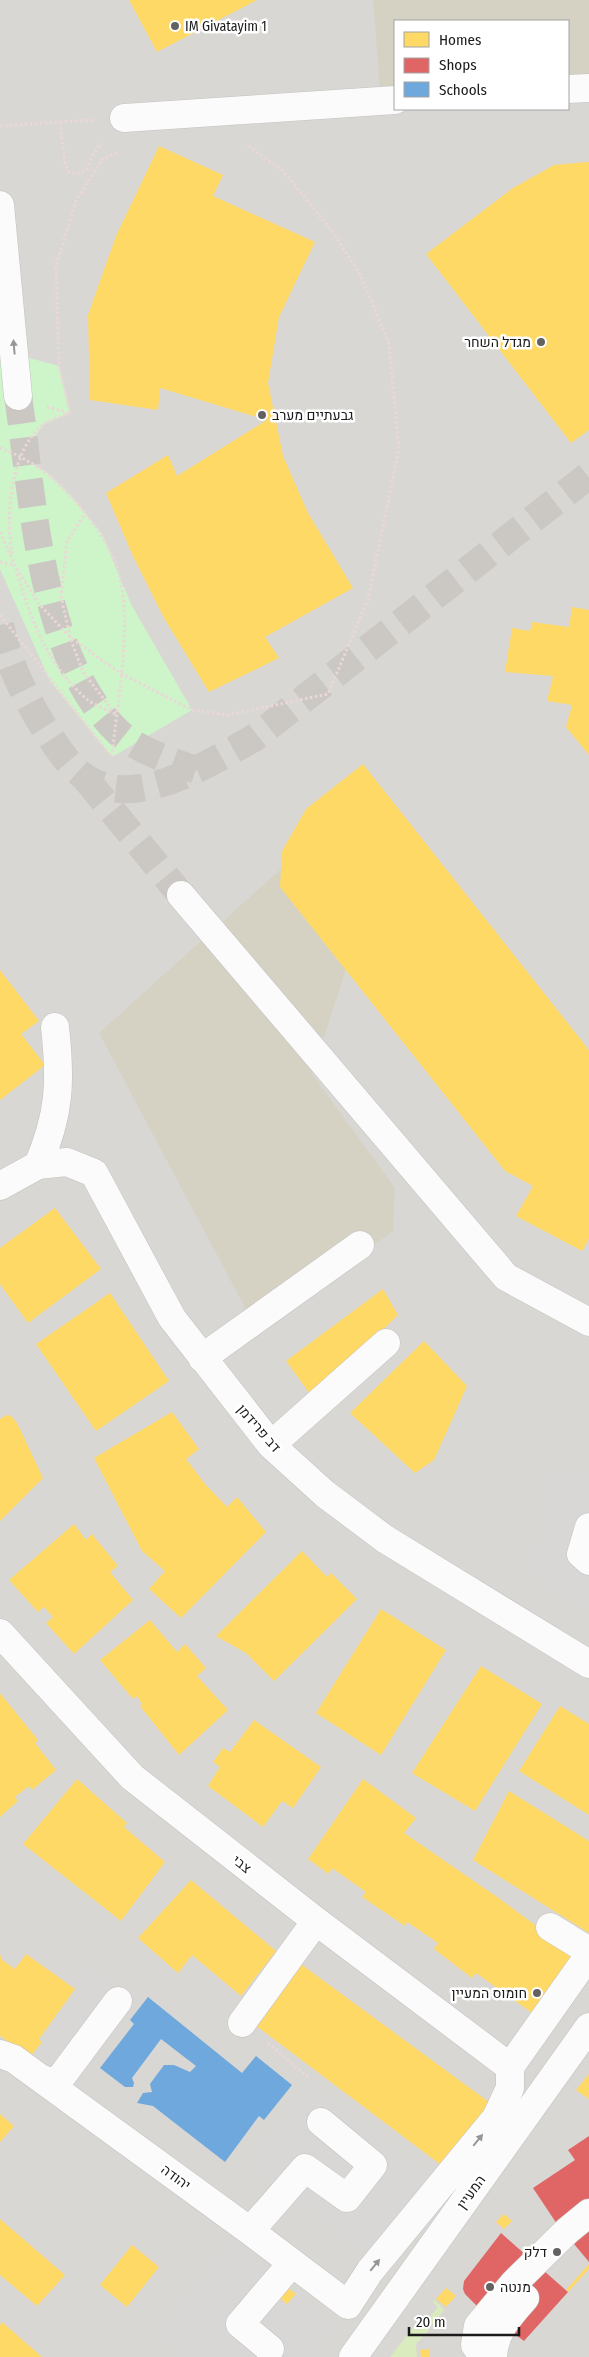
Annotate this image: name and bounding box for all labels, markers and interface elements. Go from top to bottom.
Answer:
place label: IM Givatayim 1 [185,18,267,35]
marker: IM Givatayim 1 [169,20,181,32]
legend [394,20,569,110]
text: Homes [439,31,481,49]
text: Shops [439,56,477,74]
text: Schools [439,81,487,99]
place label: מגדל השחר [464,334,531,351]
marker: מגדל השחר [535,336,547,348]
one-way arrow [10,339,18,355]
place label: גבעתיים מערב [272,407,354,424]
marker: גבעתיים מערב [256,409,268,421]
street label: דב פרידמן [233,1401,284,1456]
street label: צבי [229,1852,255,1877]
place label: חומוס המעיין [451,1985,527,2002]
marker: חומוס המעיין [531,1987,543,1999]
one-way arrow [473,2133,484,2146]
street label: יהודה [158,2161,194,2194]
street label: המעיין [453,2172,489,2213]
place label: דלק [524,2244,547,2261]
marker: דלק [551,2246,563,2258]
one-way arrow [369,2259,380,2272]
place label: מנטה [500,2279,531,2296]
marker: מנטה [484,2281,496,2293]
scale bar [409,2304,519,2336]
text: 20 m [416,2313,446,2331]

